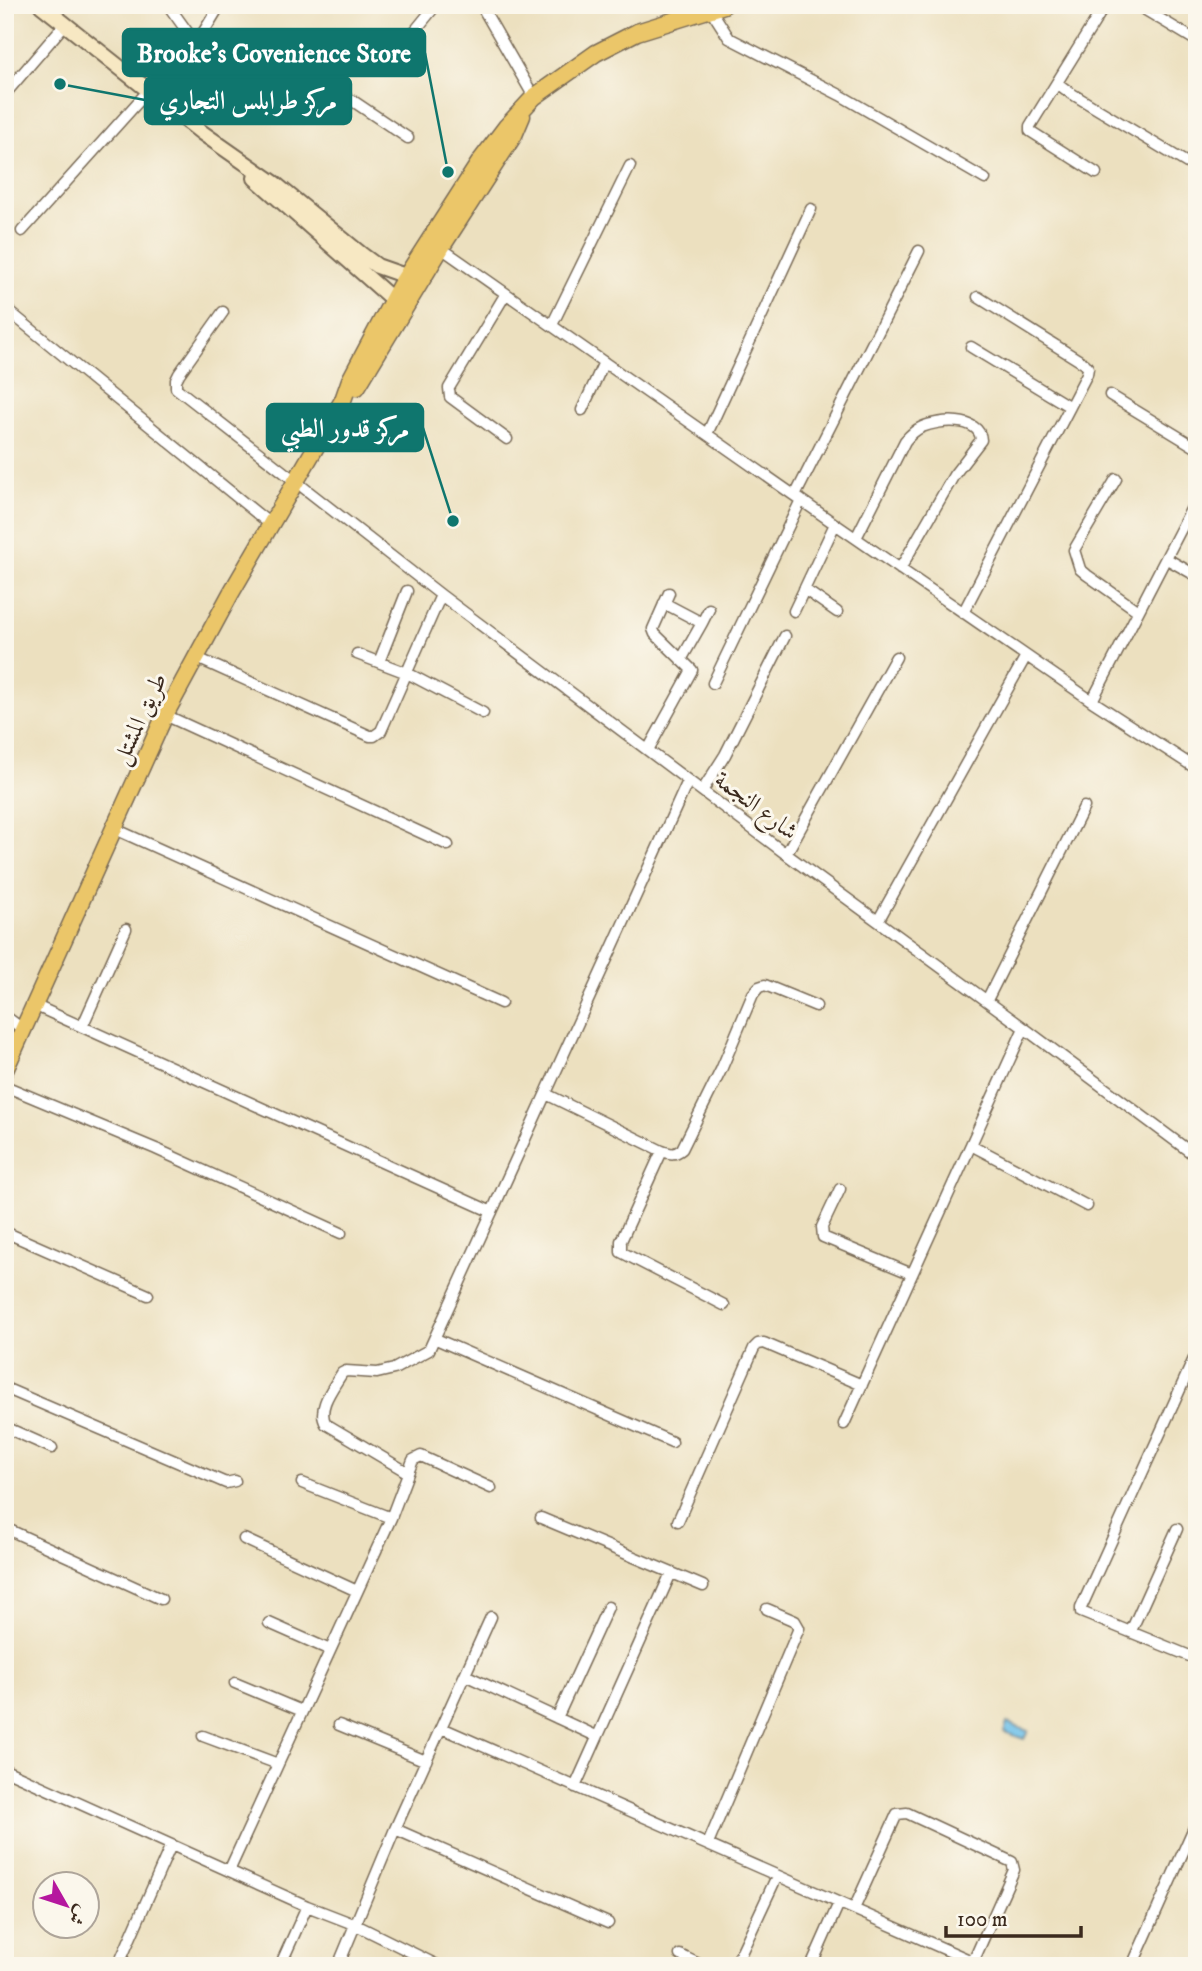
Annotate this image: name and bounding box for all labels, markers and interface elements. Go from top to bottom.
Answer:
callout: Brooke's Covenience Store [123,29,425,76]
text: Brooke's Covenience Store [137,38,411,71]
callout: مركز طرابلس التجاري [145,77,351,124]
text: مركز طرابلس التجاري [159,85,337,122]
callout: مركز قدور الطبي [267,404,423,451]
text: مركز قدور الطبي [281,413,409,453]
street label: طريق المشتل [106,668,175,770]
street label: شارع النجمة [706,765,804,850]
north arrow [32,1870,102,1940]
scale bar [946,1894,1081,1938]
text: ش [63,1900,93,1929]
text: 100 m [957,1907,1008,1933]

